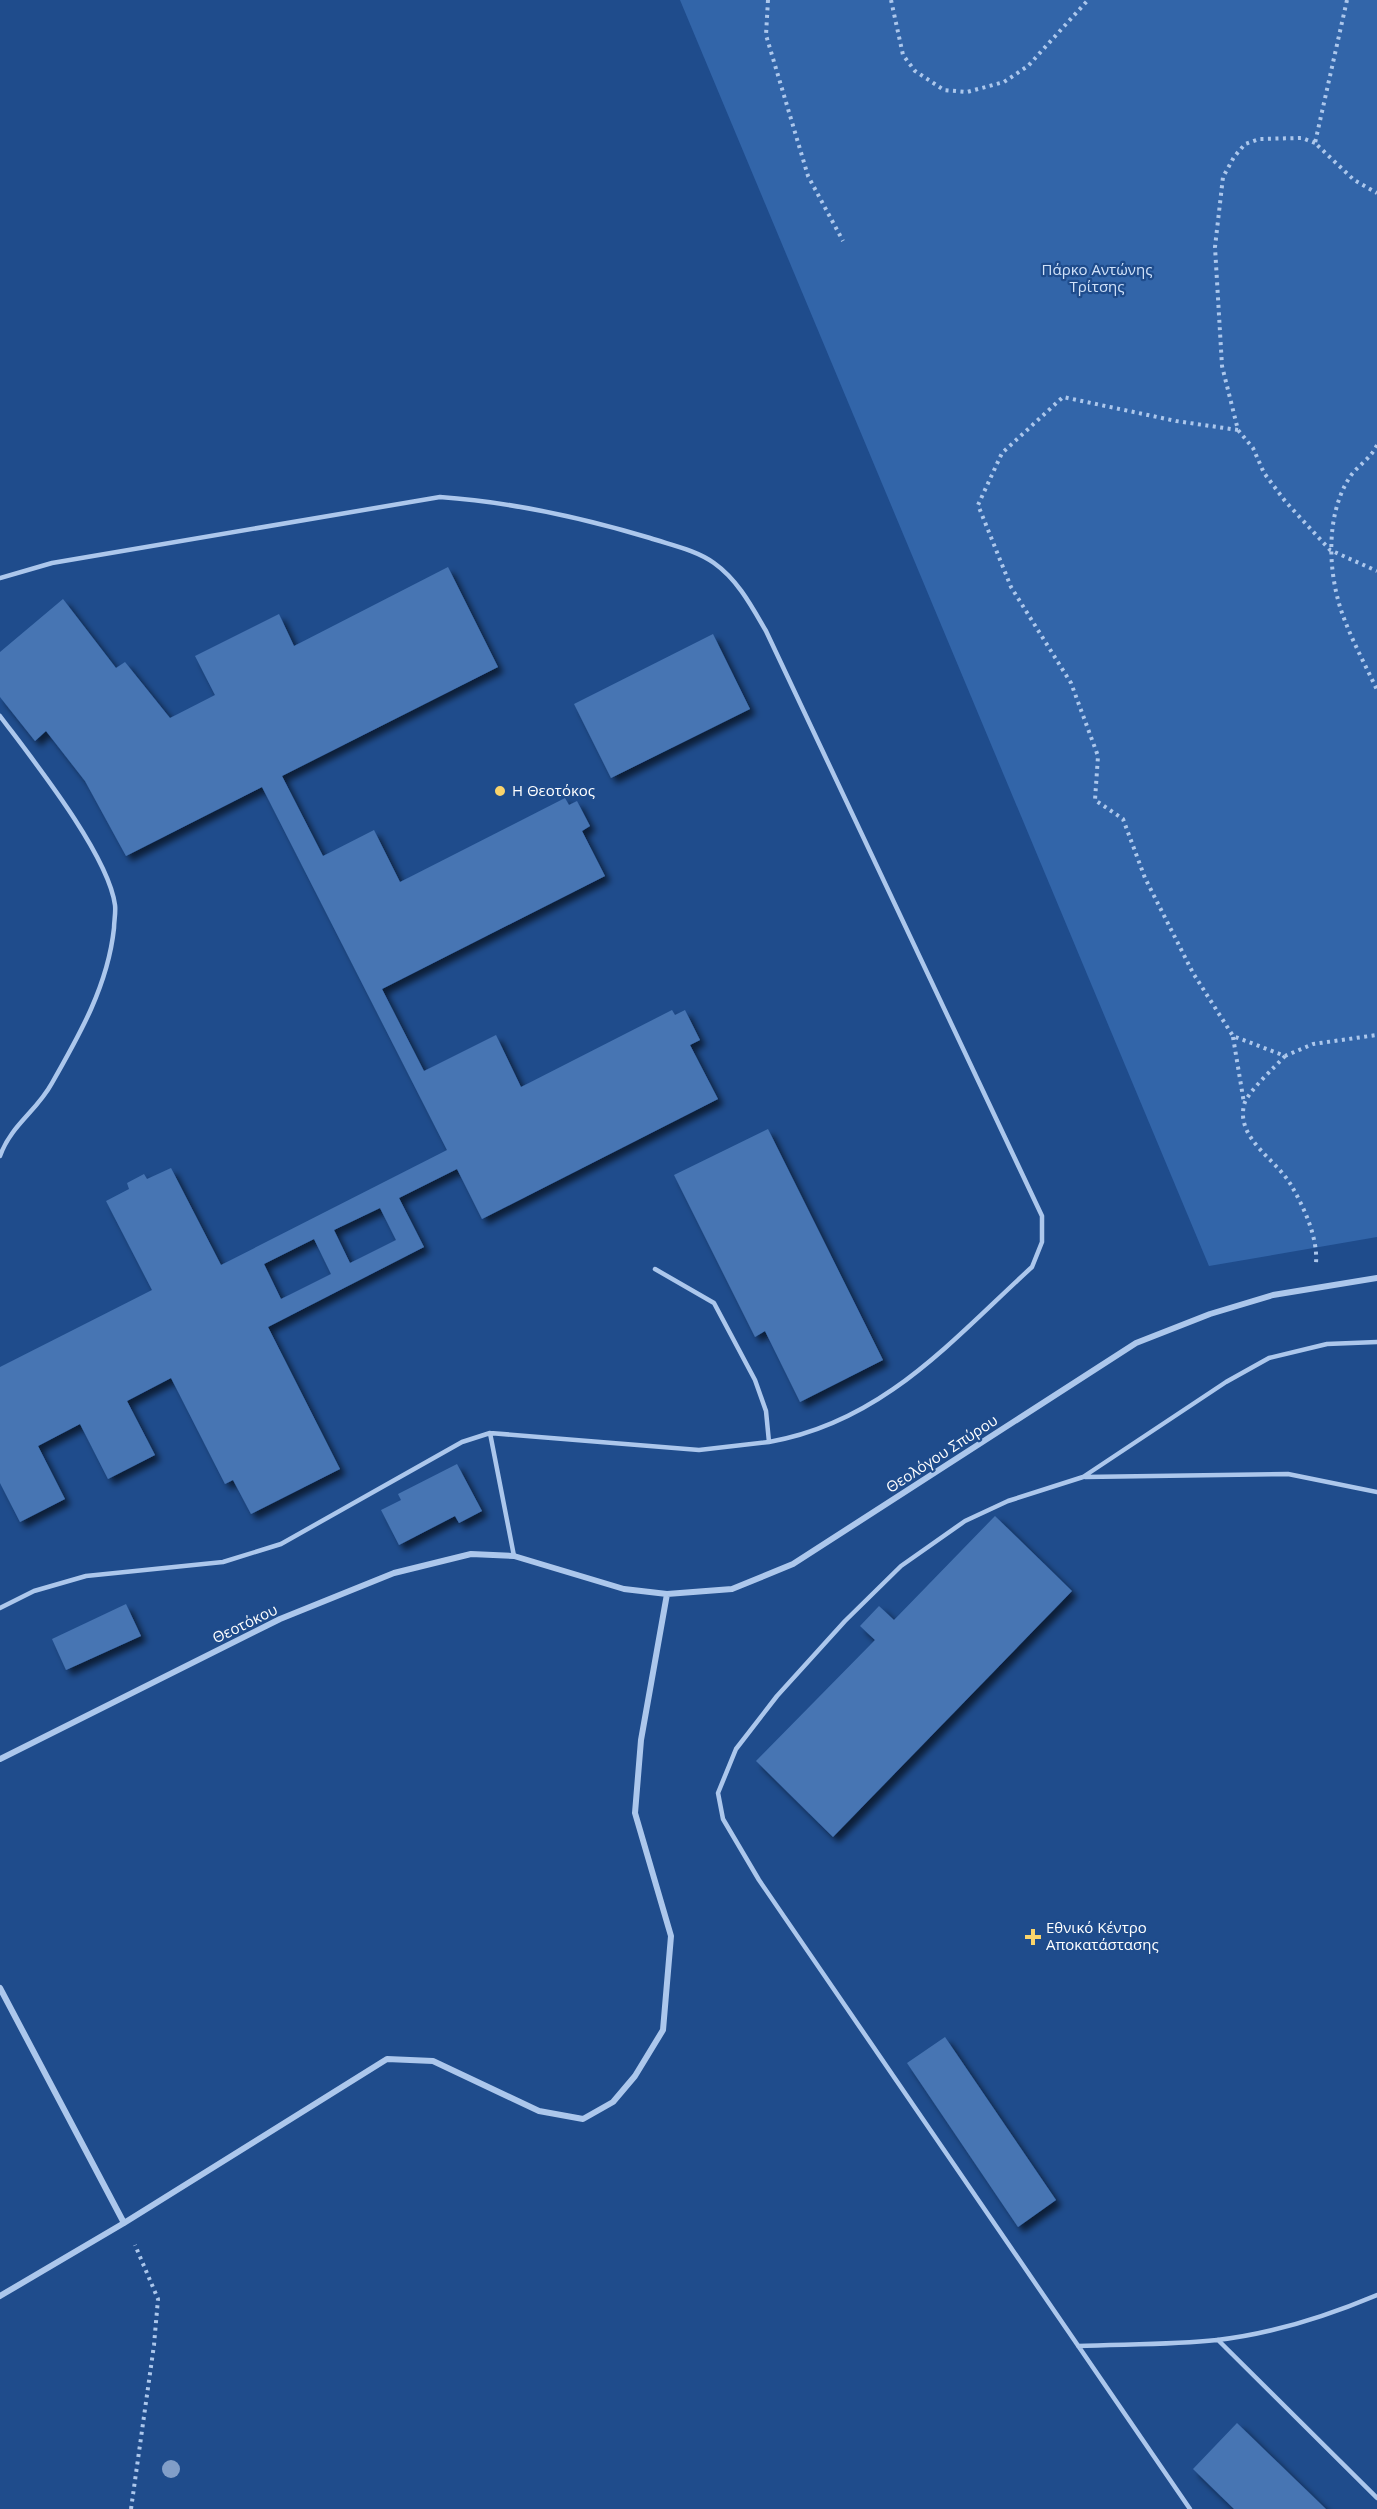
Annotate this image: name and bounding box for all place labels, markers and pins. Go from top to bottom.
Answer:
place label: Η Θεοτόκος [512,780,595,800]
marker: Η Θεοτόκος [493,784,507,798]
place label: Εθνικό Κέντρο Αποκατάστασης [1046,1917,1159,1954]
marker: Εθνικό Κέντρο Αποκατάστασης [1024,1928,1042,1946]

